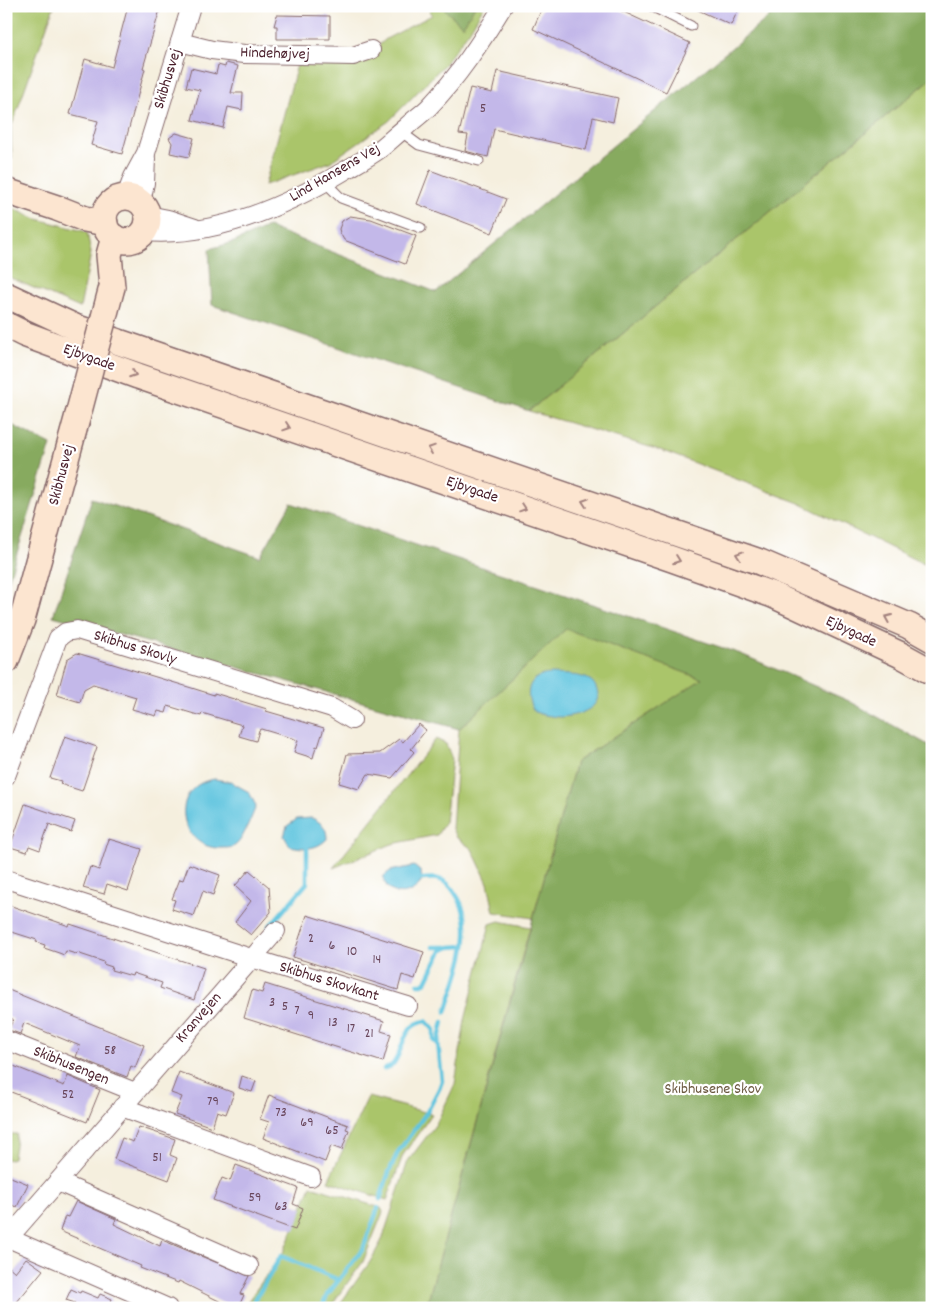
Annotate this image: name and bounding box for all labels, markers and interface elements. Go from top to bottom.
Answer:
street label: Hindehøjvej [240,41,310,67]
street label: Skibhusvej [148,46,188,112]
house number: 5 [480,99,486,119]
street label: Lind Hansens Vej [285,138,385,208]
street label: Ejbygade [60,338,118,378]
one-way arrow [128,368,137,378]
one-way arrow [282,421,291,431]
street label: Skibhusvej [43,442,81,508]
one-way arrow [427,445,436,455]
street label: Ejbygade [443,470,501,510]
one-way arrow [581,498,590,508]
one-way arrow [519,502,527,512]
one-way arrow [735,550,743,560]
one-way arrow [672,554,681,564]
street label: Ejbygade [822,610,880,654]
one-way arrow [884,613,893,624]
street label: Skibhus Skovly [91,624,180,672]
house number: 2 [308,929,314,949]
house number: 6 [329,936,336,956]
house number: 10 [347,942,357,962]
house number: 14 [373,950,381,970]
street label: Skibhus Skovkant [276,956,382,1008]
street label: Kranvejen [170,988,228,1048]
house number: 3 [269,993,275,1013]
house number: 5 [282,997,288,1017]
house number: 7 [294,1001,300,1021]
house number: 9 [308,1006,314,1026]
house number: 13 [328,1013,338,1033]
house number: 17 [347,1019,355,1039]
house number: 21 [364,1024,374,1044]
street label: Skibhusengen [29,1040,113,1092]
house number: 58 [104,1041,116,1061]
park label: Skibhusene Skov [665,1078,762,1101]
house number: 52 [62,1085,74,1105]
house number: 79 [207,1092,219,1112]
house number: 73 [275,1103,287,1123]
house number: 69 [300,1113,314,1133]
house number: 65 [325,1121,339,1141]
house number: 51 [152,1148,162,1168]
house number: 59 [249,1188,261,1208]
house number: 63 [274,1197,288,1217]

